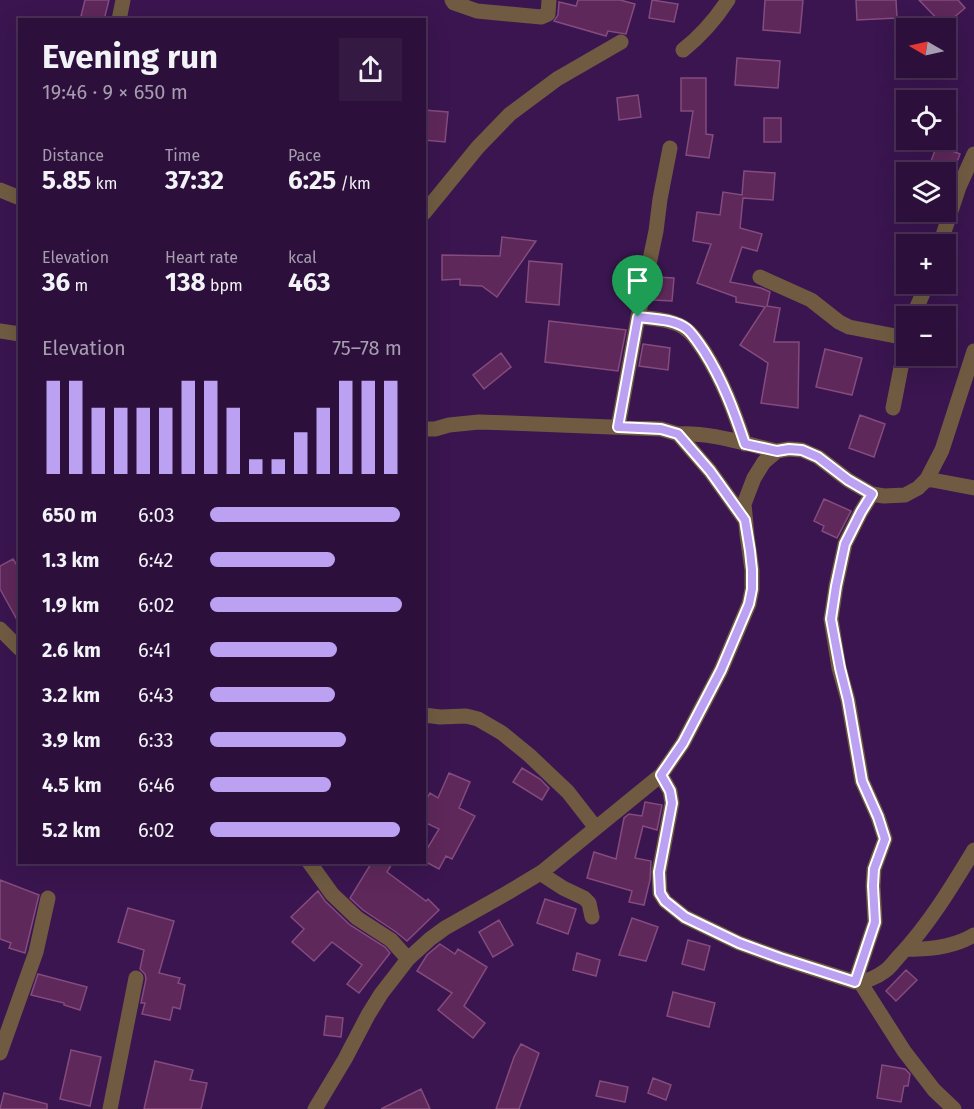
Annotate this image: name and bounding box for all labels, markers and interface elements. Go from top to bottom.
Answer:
north arrow [896,18,956,78]
map controls [896,18,956,366]
text: Evening run [42,37,218,77]
button: share [339,38,402,101]
text: 19:46 · 9 × 650 m [42,80,188,104]
button: locate [896,90,956,150]
text: Distance [42,146,104,165]
text: Time [165,146,200,165]
text: Pace [288,146,321,165]
button: layers [896,162,956,222]
text: 5.85 [42,165,91,196]
text: 37:32 [165,165,224,196]
text: 6:25 [288,165,336,196]
text: km [91,174,117,193]
text: /km [336,174,371,193]
button: + [896,234,956,294]
text: Elevation [42,248,109,267]
text: Heart rate [165,248,238,267]
text: kcal [288,248,317,267]
pin [612,255,663,317]
icon: arrive [621,264,654,297]
text: 36 [42,267,70,298]
text: 138 [165,267,206,298]
text: 463 [288,267,331,298]
text: m [70,276,88,295]
text: bpm [206,276,243,295]
button: − [896,306,956,366]
text: Elevation [42,336,126,360]
text: 75–78 m [332,336,402,360]
text: 650 m [42,503,97,527]
text: 6:03 [138,503,174,527]
text: 1.3 km [42,548,99,572]
text: 6:42 [138,548,174,572]
text: 1.9 km [42,593,100,617]
text: 6:02 [138,593,174,617]
text: 2.6 km [42,638,101,662]
text: 6:41 [138,638,172,662]
text: 3.2 km [42,683,100,707]
text: 6:43 [138,683,174,707]
text: 3.9 km [42,728,101,752]
text: 6:33 [138,728,174,752]
text: 4.5 km [42,773,102,797]
text: 6:46 [138,773,175,797]
text: 5.2 km [42,818,101,842]
text: 6:02 [138,818,174,842]

